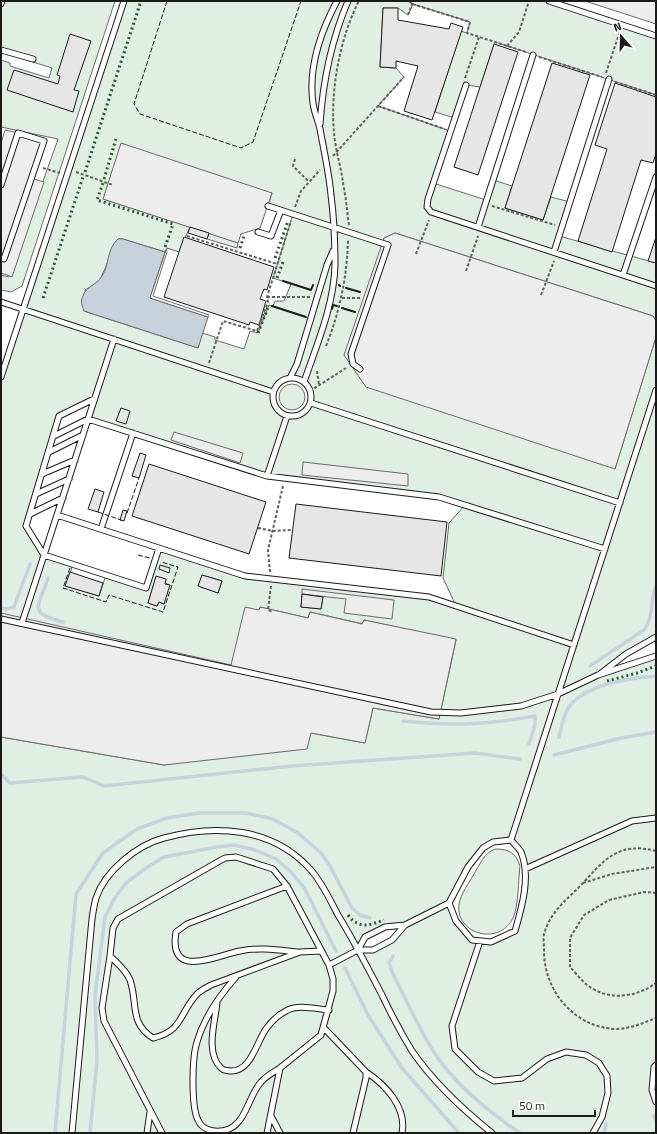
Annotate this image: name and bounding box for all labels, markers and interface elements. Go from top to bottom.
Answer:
north arrow [601,16,641,56]
text: N [611,18,624,35]
scale bar [513,1092,595,1118]
text: 50 m [519,1096,545,1115]

